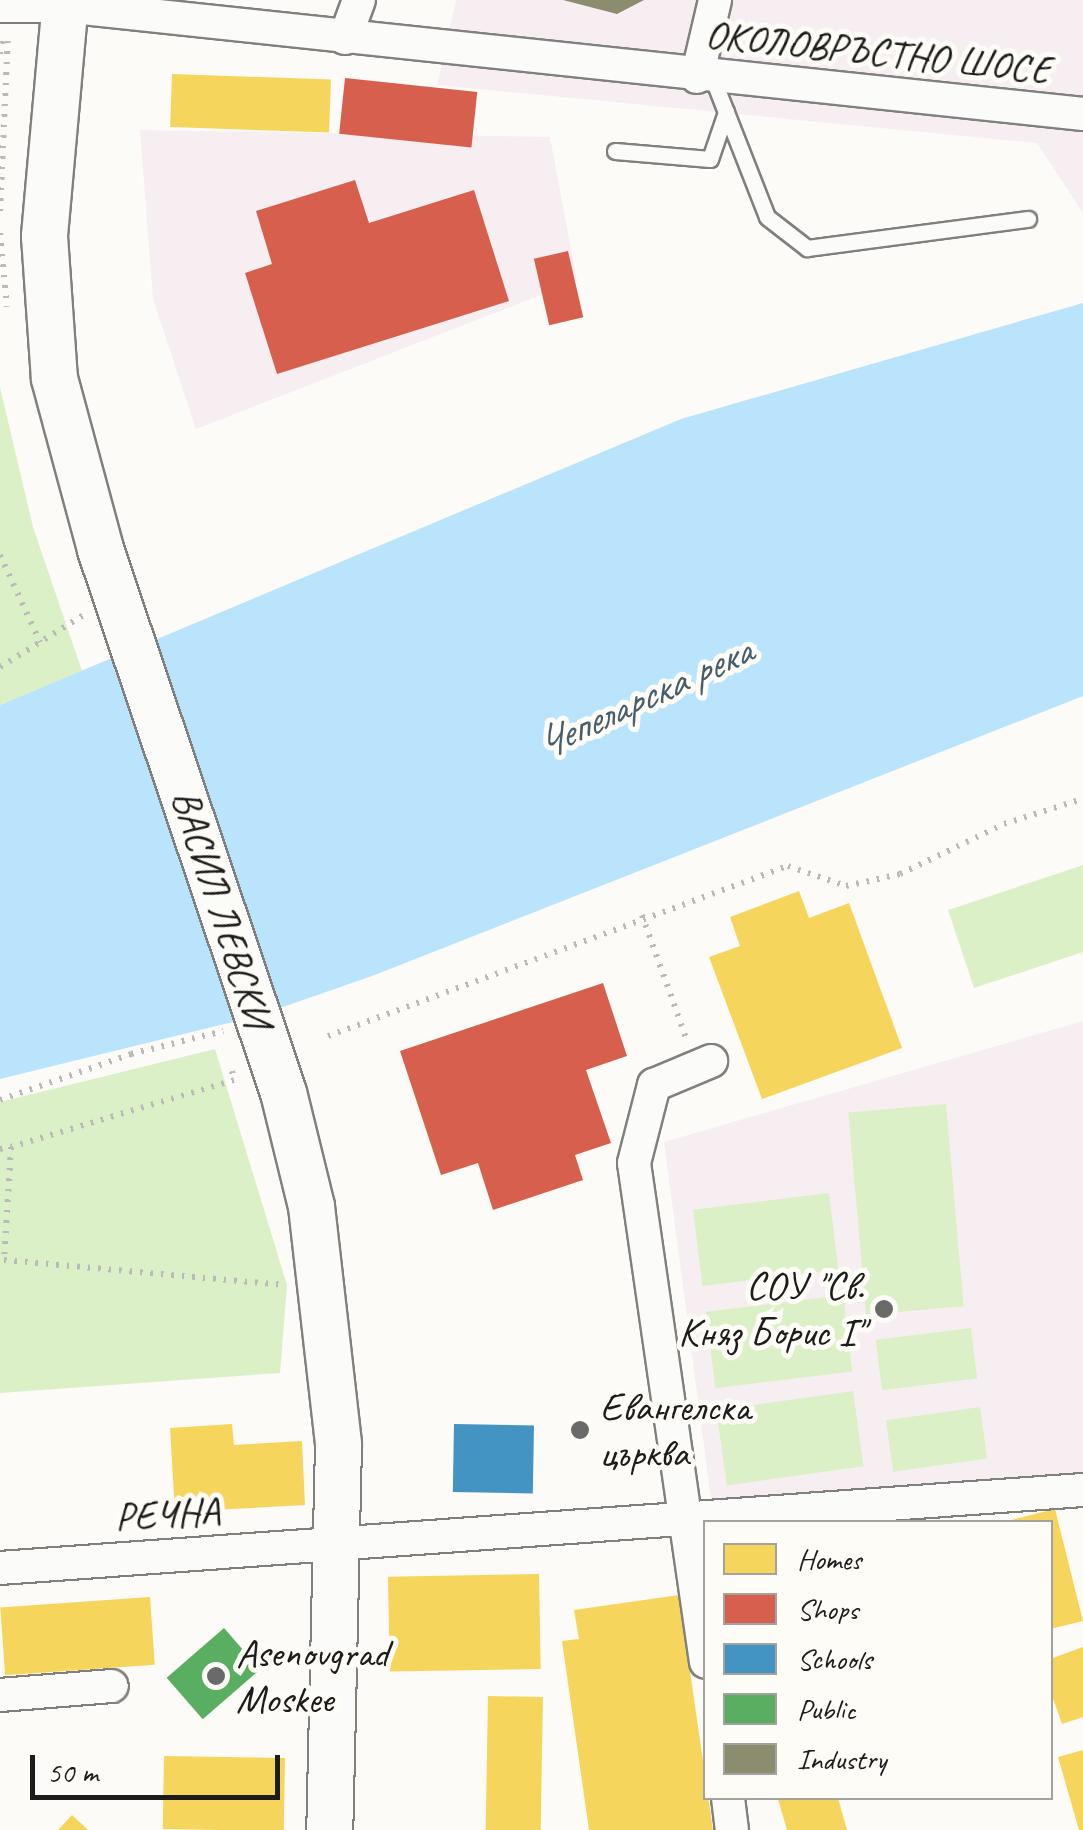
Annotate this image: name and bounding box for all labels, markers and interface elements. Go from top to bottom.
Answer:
street label: ОКОЛОВРЪСТНО ШОСЕ [703,10,1053,94]
water label: Чепеларска река [528,626,760,770]
street label: ВАСИЛ ЛЕВСКИ [161,784,283,1034]
place label: СОУ "Св. Княз Борис I" [676,1262,864,1356]
marker: СОУ "Св. Княз Борис I" [873,1298,895,1320]
place label: Евангелска църква [600,1383,750,1477]
marker: Евангелска църква [569,1419,591,1441]
street label: РЕЧНА [113,1486,221,1542]
legend [703,1520,1053,1800]
text: Homes [797,1540,861,1578]
text: Shops [797,1590,858,1628]
place label: Asenovgrad Moskee [236,1629,388,1723]
text: Schools [797,1640,872,1678]
marker: Asenovgrad Moskee [205,1665,227,1687]
text: Public [797,1690,856,1728]
scale bar [35,1735,285,1797]
text: Industry [797,1740,886,1778]
text: 50 m [47,1753,98,1791]

